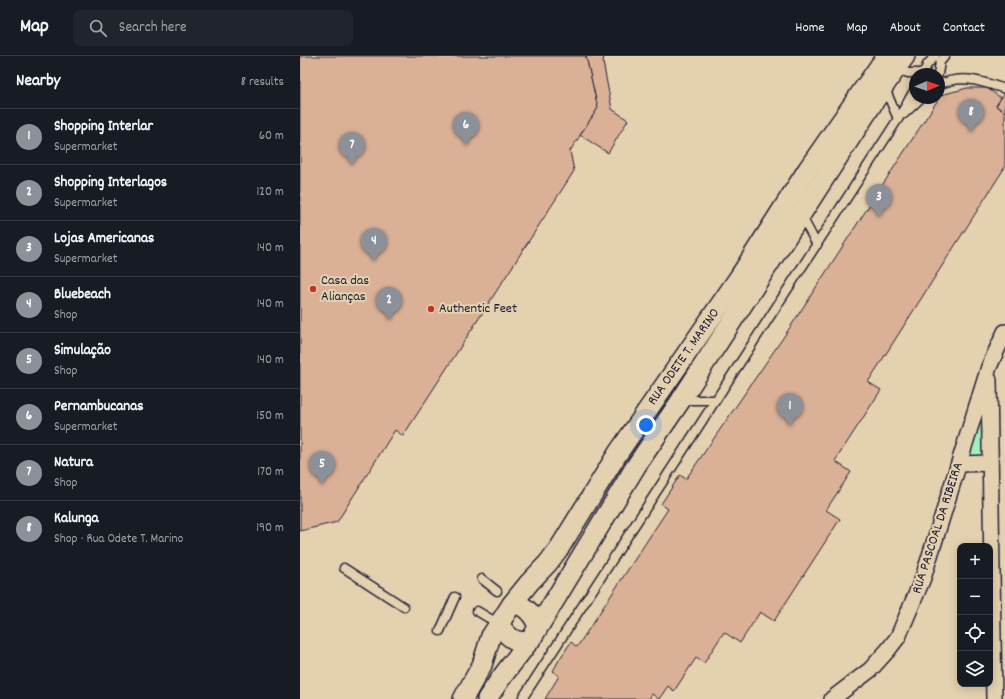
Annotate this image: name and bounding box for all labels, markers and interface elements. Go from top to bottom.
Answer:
search box [73,10,353,46]
text: Map [20,14,49,41]
icon: search [87,17,109,39]
text: Search here [119,17,187,39]
text: Home [795,18,824,38]
text: Map [846,18,868,38]
text: About [890,18,921,38]
text: Contact [943,18,985,38]
north arrow [909,68,945,104]
text: Nearby [16,70,60,94]
text: 8 results [241,73,284,92]
pin: 8 [958,99,984,132]
pin: 6 [453,112,479,145]
text: Shopping Interlar [54,116,153,138]
text: 1 [28,127,30,146]
text: 60 m [259,127,284,146]
pin: 7 [339,132,365,165]
text: Supermarket [54,138,118,157]
text: Shopping Interlagos [54,172,167,194]
text: 2 [26,183,32,202]
text: 120 m [256,183,284,202]
pin: 3 [866,184,892,217]
text: Supermarket [54,194,118,213]
text: Lojas Americanas [54,228,154,250]
pin: 4 [361,228,387,261]
text: 3 [26,239,32,258]
text: 140 m [257,239,284,258]
text: Supermarket [54,250,118,269]
place label: Casa das Alianças [321,271,369,307]
text: Bluebeach [54,284,111,306]
marker: Casa das Alianças [308,284,318,294]
pin: 2 [376,287,402,320]
text: 4 [26,295,32,314]
text: 140 m [257,295,284,314]
place label: Authentic Feet [439,299,517,319]
marker: Authentic Feet [426,304,436,314]
street label: RUA ODETE T. MARINO [643,304,725,410]
text: Shop [54,306,77,325]
text: Simulação [54,340,111,362]
text: 5 [26,351,32,370]
text: 140 m [257,351,284,370]
text: Shop [54,362,77,381]
pin: 1 [777,393,803,426]
text: Pernambucanas [54,396,144,418]
text: 6 [26,407,32,426]
text: 150 m [256,407,284,426]
your location [636,415,656,435]
text: Supermarket [54,418,118,437]
pin: 5 [309,451,335,484]
text: Natura [54,452,93,474]
street label: RUA PASCOAL DA RIBEIRA [907,459,969,596]
text: 7 [27,463,31,482]
text: 170 m [257,463,284,482]
text: Shop [54,474,77,493]
text: Kalunga [54,508,99,530]
text: 8 [26,519,32,538]
text: 190 m [256,519,284,538]
text: Shop · Rua Odete T. Marino [54,530,183,549]
map controls [957,543,993,687]
button: + [957,543,993,579]
button: − [957,579,993,615]
button: locate [957,615,993,651]
button: layers [957,651,993,687]

